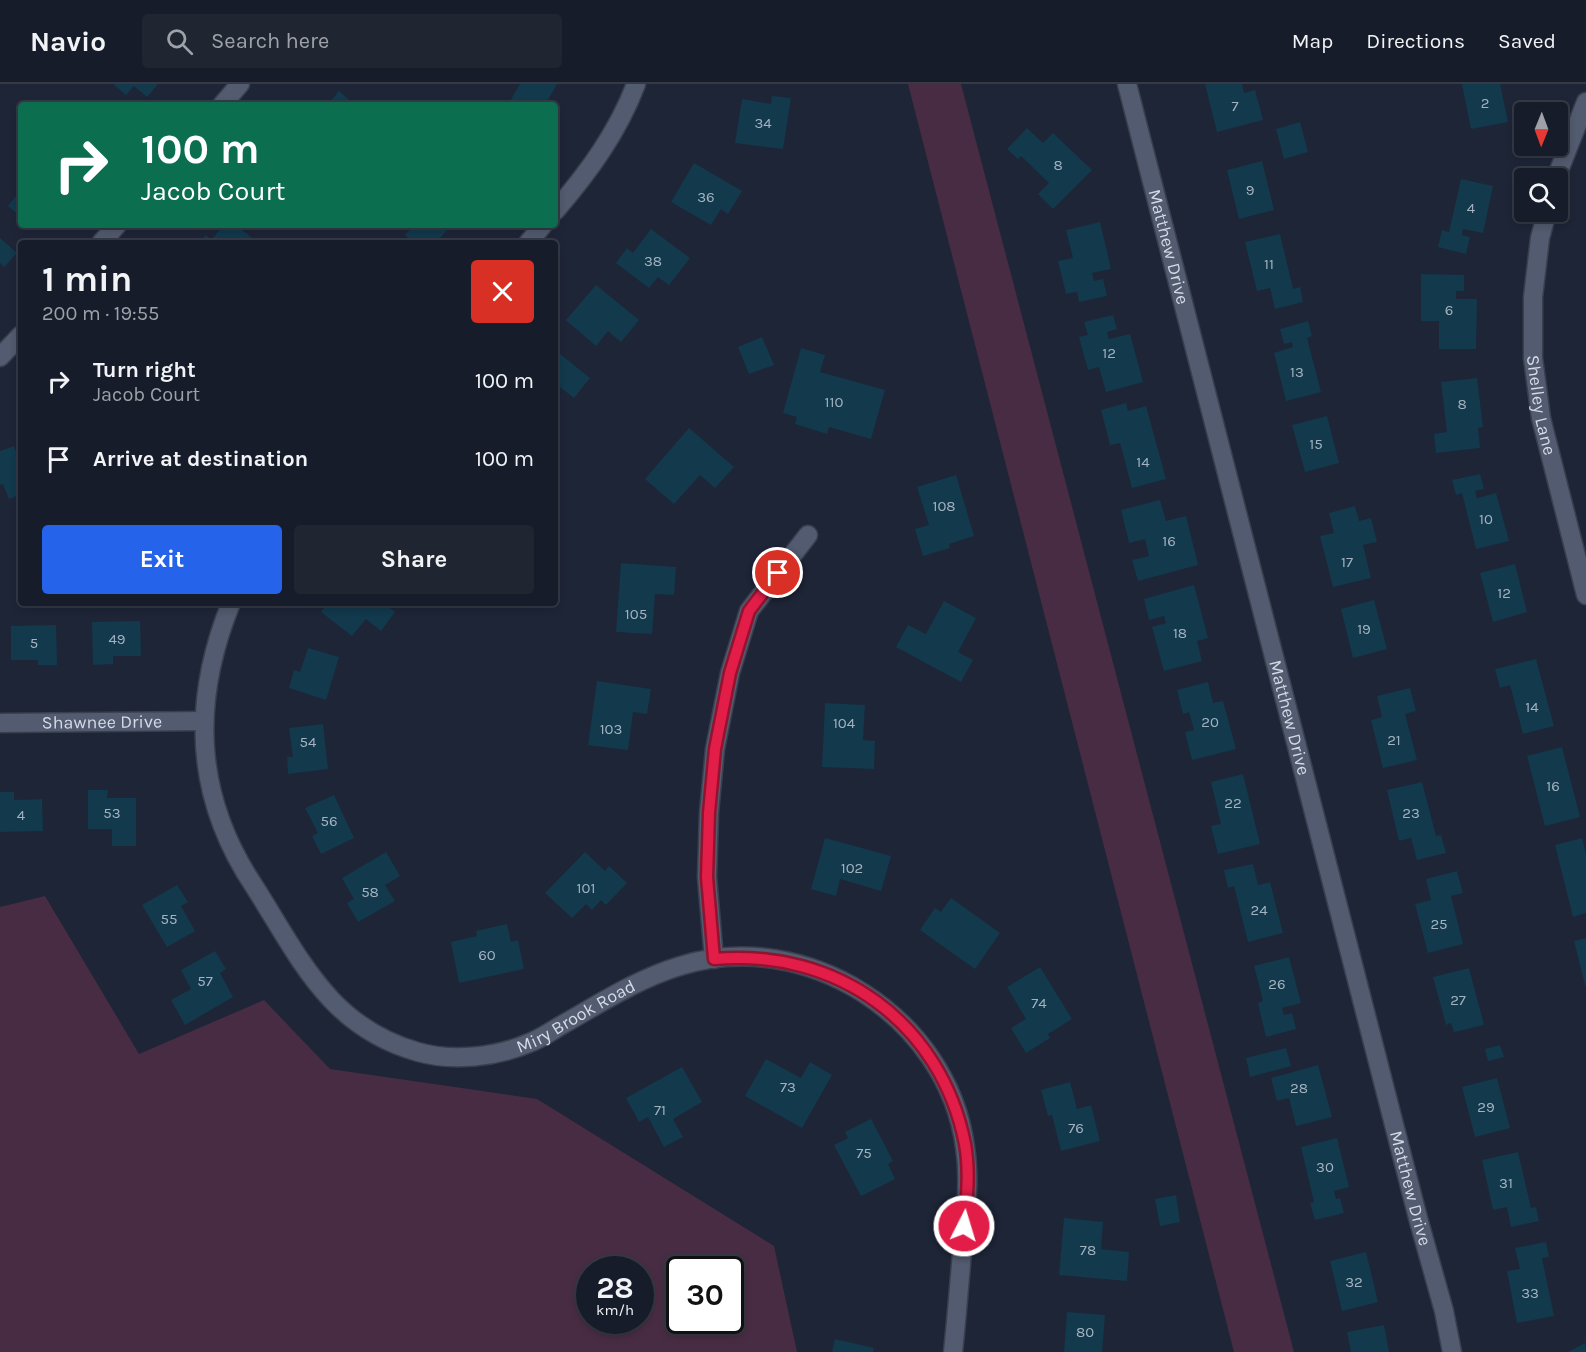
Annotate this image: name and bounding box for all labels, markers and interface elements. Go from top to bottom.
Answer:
search box [142,14,562,68]
text: Navio [30,25,106,58]
icon: search [163,25,196,58]
text: Search here [211,28,329,54]
text: Map [1292,29,1333,53]
text: Directions [1366,29,1465,53]
text: Saved [1498,29,1556,53]
house number: 2 [1481,94,1489,112]
house number: 7 [1231,97,1239,115]
north arrow [1514,102,1568,156]
map controls [1514,102,1568,222]
house number: 34 [754,114,772,132]
text: 100 m [141,124,260,174]
icon: right [42,126,120,204]
house number: 8 [1053,156,1063,174]
button: search [1514,168,1568,222]
text: Jacob Court [141,175,285,207]
house number: 9 [1246,181,1254,199]
street label: Matthew Drive [1143,187,1194,307]
house number: 36 [697,188,715,206]
house number: 4 [1467,199,1476,217]
house number: 38 [644,252,662,270]
house number: 11 [1264,255,1274,273]
text: 1 min [42,258,132,300]
button: close [471,260,534,323]
house number: 6 [1445,301,1453,319]
text: 200 m · 19:55 [42,302,159,325]
house number: 12 [1102,344,1116,362]
street label: Shelley Lane [1522,353,1561,457]
text: Turn right [93,357,196,383]
house number: 13 [1290,363,1304,381]
icon: right [42,365,75,398]
text: 100 m [475,368,534,394]
text: Jacob Court [93,383,200,406]
house number: 110 [825,393,844,411]
house number: 8 [1457,395,1467,413]
house number: 15 [1309,435,1323,453]
icon: arrive [42,443,75,476]
text: Arrive at destination [93,446,308,472]
text: 100 m [475,446,534,472]
house number: 14 [1136,453,1150,471]
house number: 108 [932,497,956,515]
house number: 10 [1479,510,1493,528]
button: Exit [42,525,282,594]
button: Share [294,525,534,594]
house number: 16 [1162,532,1176,550]
pin [752,547,803,598]
house number: 17 [1341,553,1353,571]
icon: arrive [761,556,794,589]
house number: 12 [1497,584,1511,602]
house number: 105 [625,605,647,623]
house number: 19 [1357,620,1371,638]
house number: 18 [1173,624,1187,642]
house number: 49 [108,630,126,648]
house number: 5 [30,634,38,652]
street label: Matthew Drive [1264,657,1315,777]
house number: 14 [1525,698,1539,716]
street label: Shawnee Drive [42,710,162,734]
house number: 20 [1201,713,1219,731]
house number: 104 [833,714,856,732]
house number: 103 [600,720,622,738]
house number: 21 [1387,731,1401,749]
house number: 54 [300,733,317,751]
house number: 16 [1546,777,1560,795]
house number: 22 [1224,794,1242,812]
house number: 53 [103,804,121,822]
house number: 23 [1402,804,1420,822]
house number: 4 [17,806,26,824]
house number: 56 [320,812,338,830]
house number: 102 [841,859,863,877]
house number: 101 [577,879,595,897]
house number: 58 [361,883,379,901]
house number: 24 [1250,901,1268,919]
house number: 55 [161,910,177,928]
house number: 25 [1430,915,1448,933]
house number: 60 [478,946,496,964]
house number: 57 [197,972,213,990]
street label: Miry Brook Road [513,975,639,1058]
house number: 26 [1268,975,1286,993]
house number: 27 [1450,991,1466,1009]
house number: 74 [1031,994,1047,1012]
house number: 73 [780,1078,796,1096]
house number: 28 [1290,1079,1308,1097]
house number: 29 [1477,1098,1495,1116]
house number: 71 [654,1101,666,1119]
house number: 76 [1068,1119,1084,1137]
street label: Matthew Drive [1385,1128,1436,1248]
house number: 75 [856,1144,872,1162]
house number: 30 [1316,1158,1334,1176]
house number: 31 [1499,1174,1513,1192]
position arrow [932,1194,996,1258]
house number: 78 [1080,1241,1096,1259]
speed limit sign: 30 [666,1256,744,1334]
text: 28 [596,1270,634,1306]
house number: 32 [1345,1273,1363,1291]
house number: 33 [1521,1284,1539,1302]
text: km/h [596,1301,634,1319]
house number: 80 [1076,1323,1094,1341]

